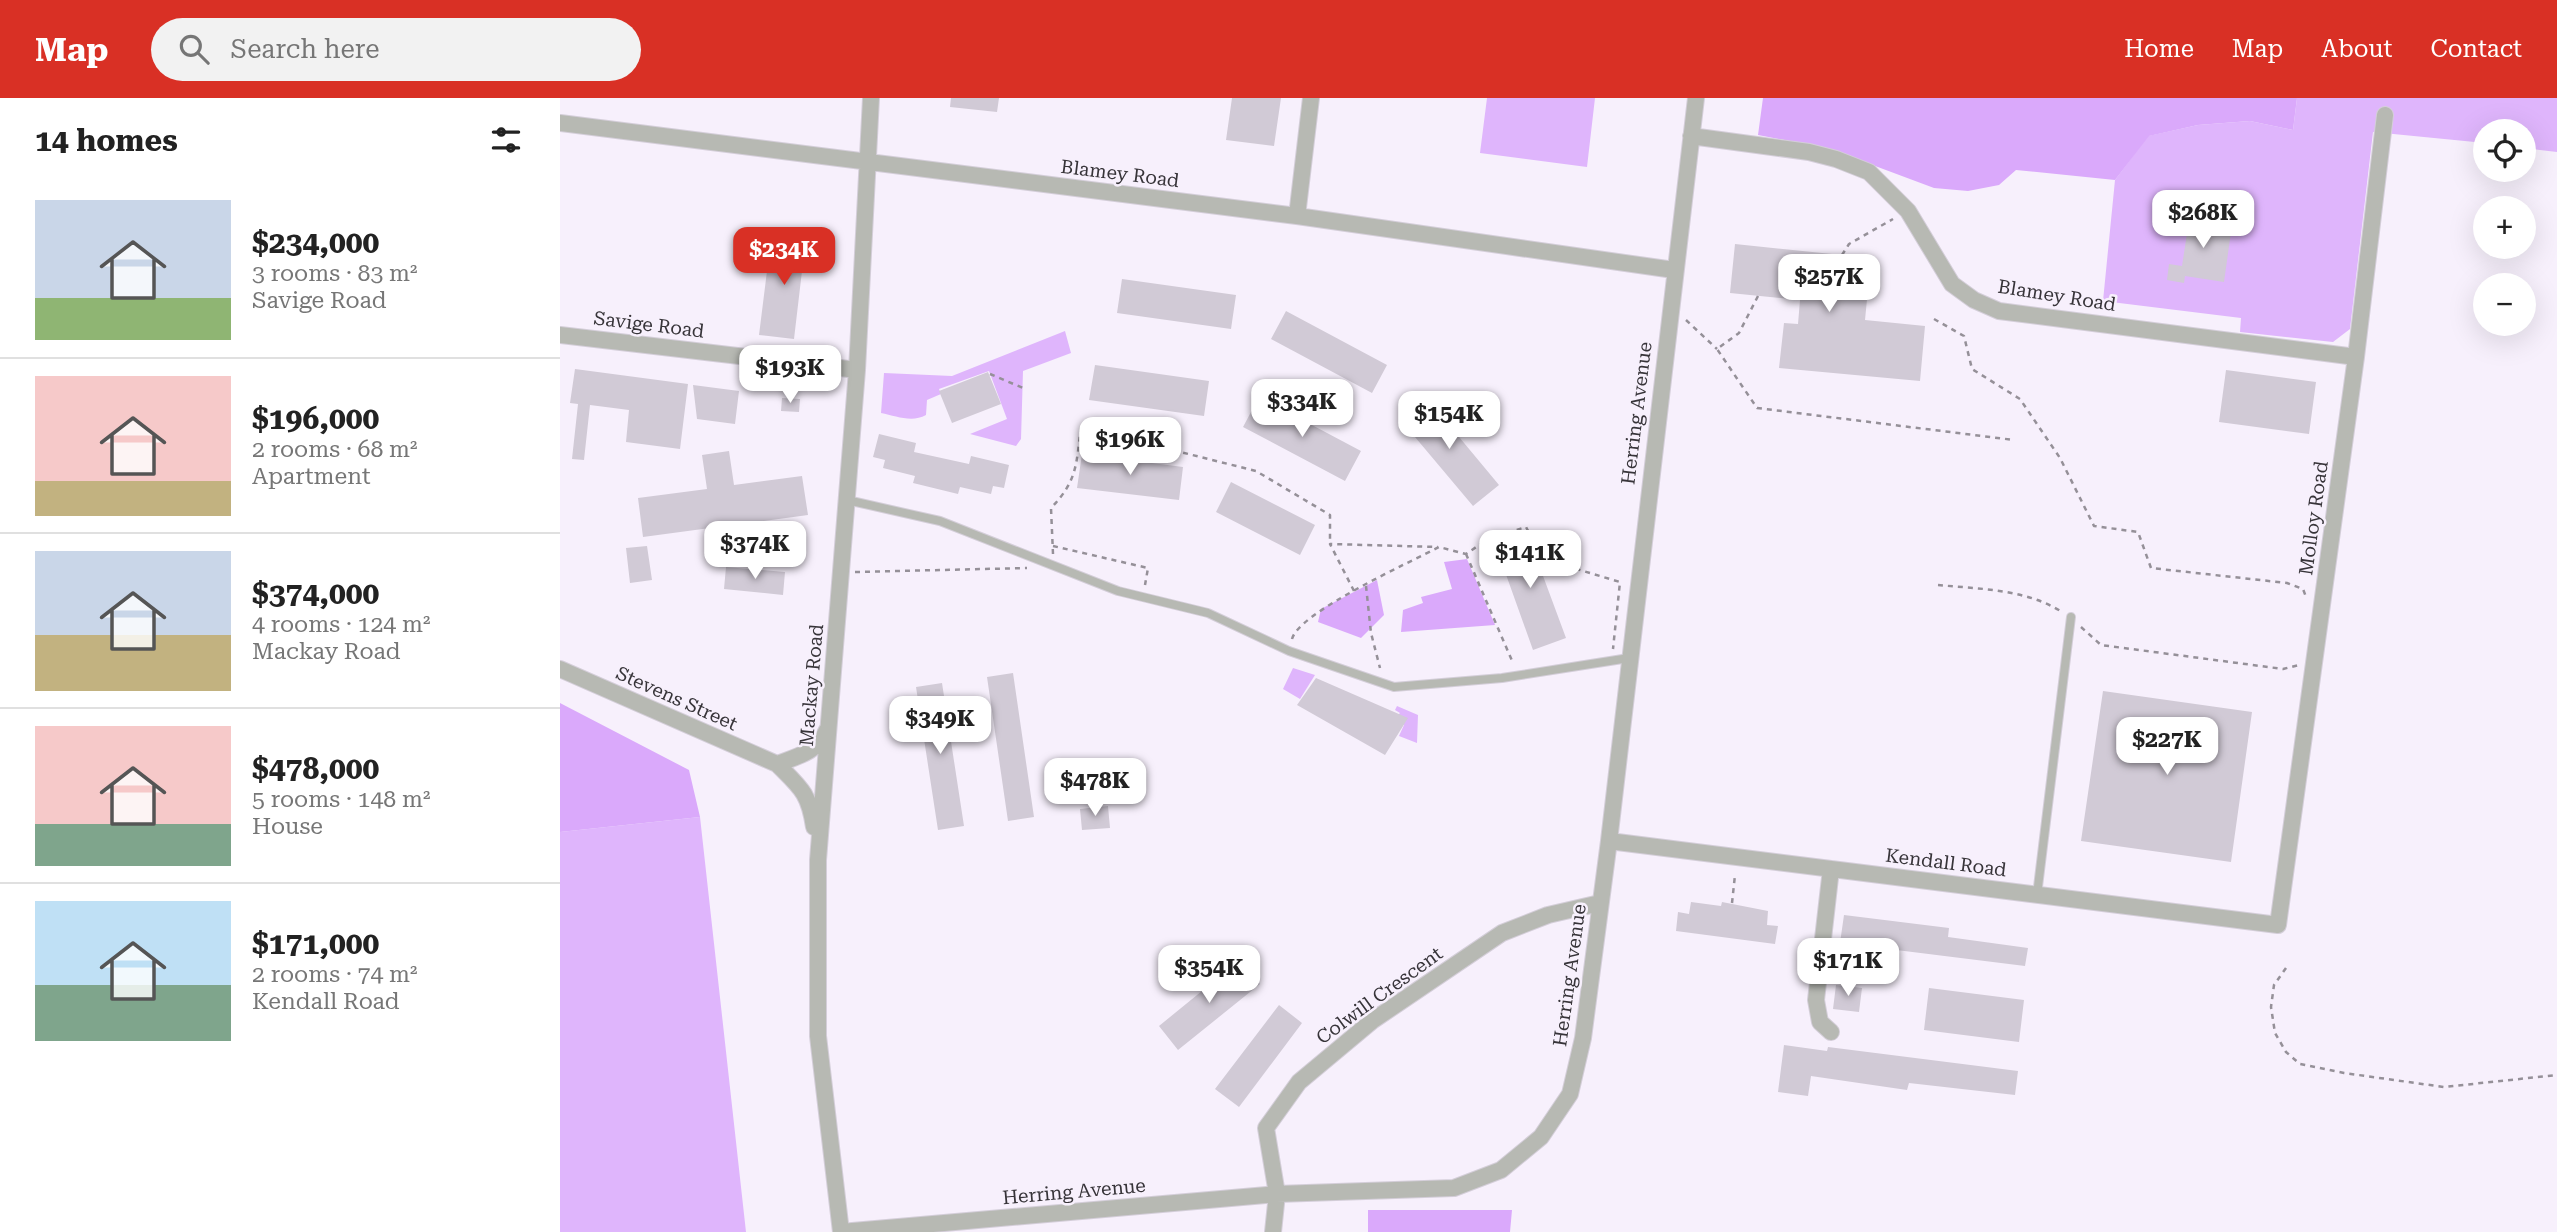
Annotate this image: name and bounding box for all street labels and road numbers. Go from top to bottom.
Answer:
street label: Blamey Road [1059,155,1180,192]
street label: Blamey Road [1996,275,2118,316]
street label: Savige Road [592,306,705,343]
street label: Herring Avenue [1616,340,1657,486]
street label: Molloy Road [2294,459,2333,577]
street label: Mackay Road [795,623,828,747]
street label: Stevens Street [613,661,741,736]
street label: Kendall Road [1884,844,2008,881]
street label: Herring Avenue [1548,902,1591,1048]
street label: Colwill Crescent [1312,942,1447,1049]
street label: Herring Avenue [1001,1174,1147,1209]

